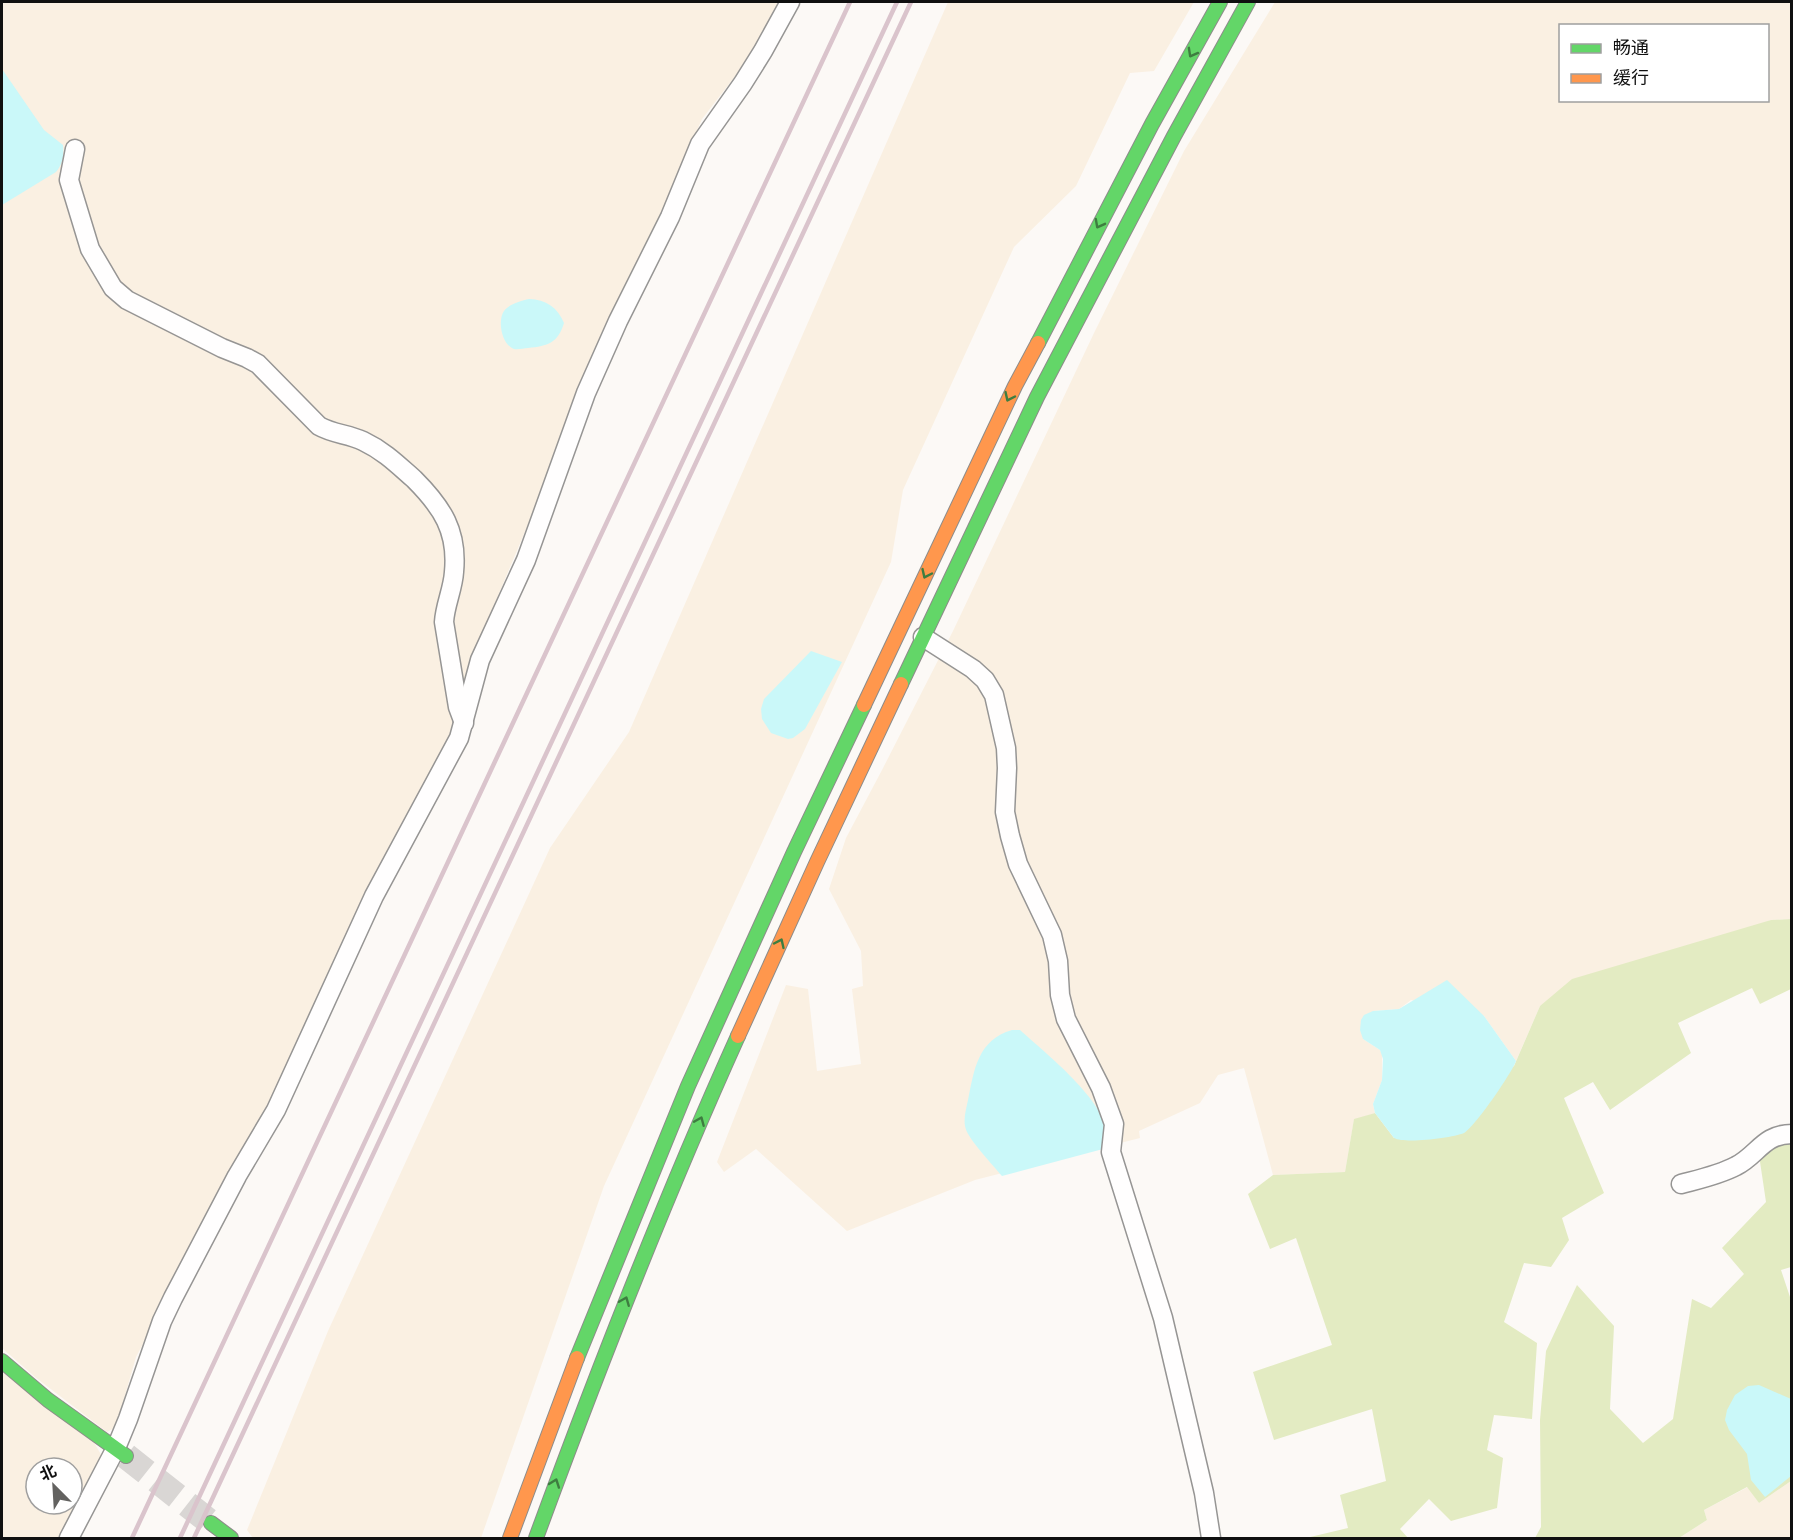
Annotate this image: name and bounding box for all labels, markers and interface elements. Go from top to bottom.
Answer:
legend [1559,24,1769,102]
text: 畅通 [1613,33,1649,60]
one-way arrow [1188,46,1199,57]
text: 缓行 [1613,63,1649,90]
one-way arrow [1095,218,1106,228]
one-way arrow [1005,391,1017,402]
one-way arrow [921,567,933,578]
one-way arrow [772,939,784,950]
one-way arrow [693,1117,705,1128]
one-way arrow [618,1297,631,1307]
north arrow [24,1456,84,1516]
text: 北 [35,1457,60,1486]
one-way arrow [548,1478,561,1489]

